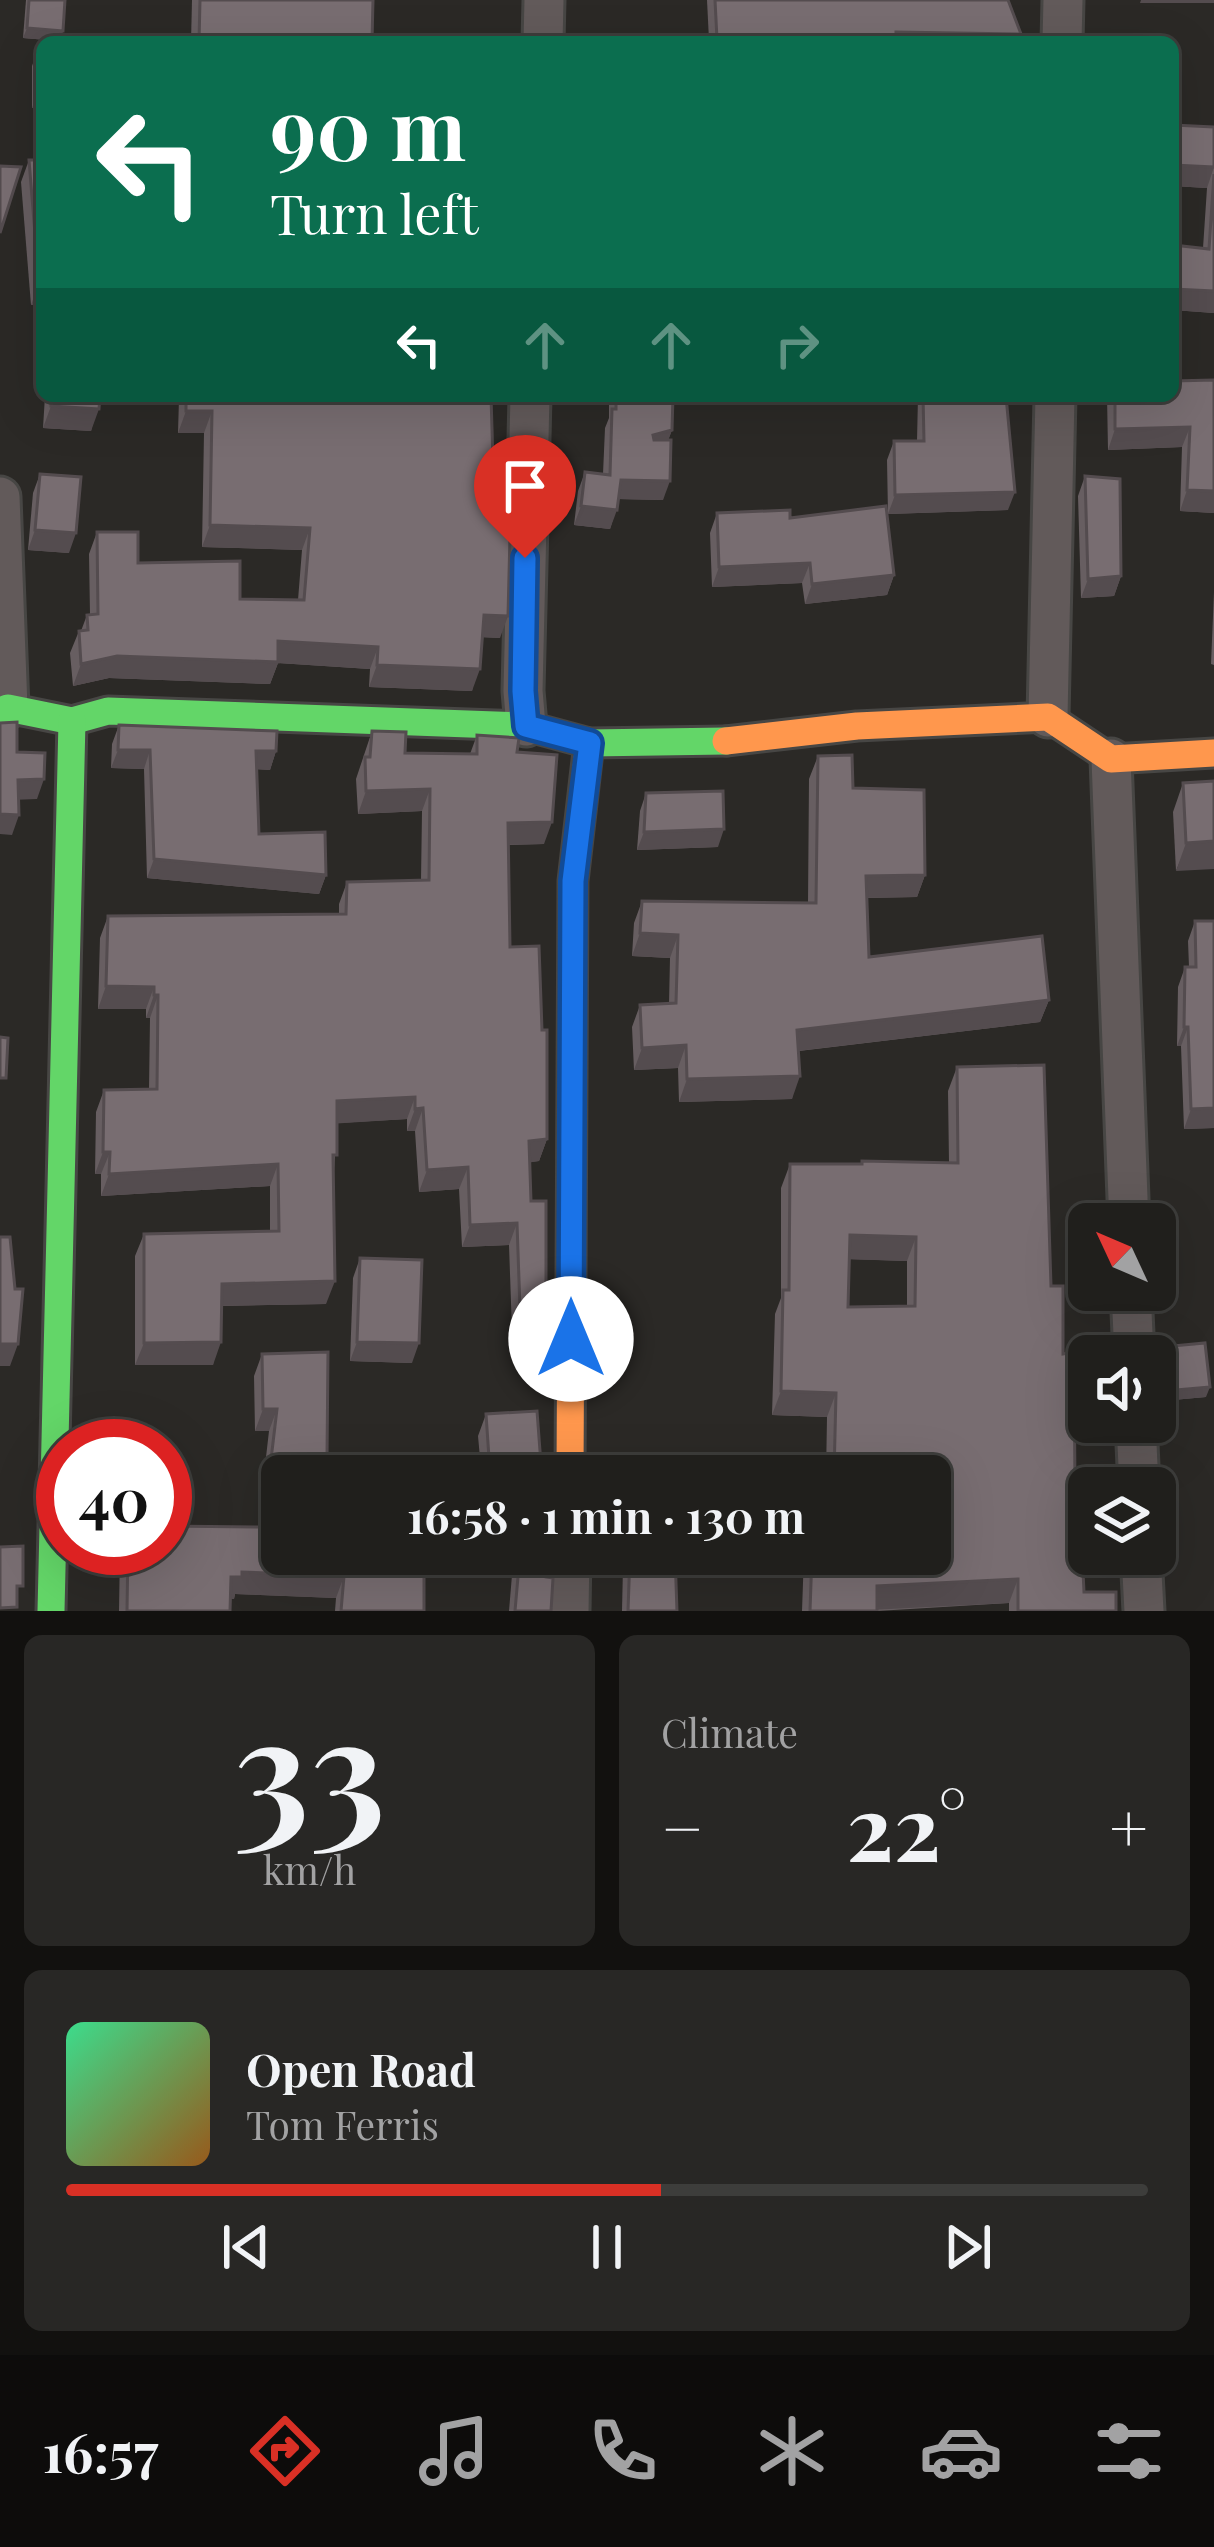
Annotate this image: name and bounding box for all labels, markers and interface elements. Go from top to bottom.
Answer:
text: 90 m [270,70,466,182]
icon: left [72,84,228,240]
text: Turn left [270,177,479,249]
icon: left [386,312,452,378]
icon: ahead [512,312,578,378]
icon: ahead [638,312,704,378]
icon: right [764,312,830,378]
pin [474,435,576,558]
icon: arrive [492,453,558,519]
north arrow [1068,1203,1176,1311]
map controls [1068,1203,1176,1575]
position arrow [508,1276,634,1402]
button: sound [1068,1335,1176,1443]
speed limit sign: 40 [36,1419,192,1575]
button: layers [1068,1467,1176,1575]
text: 16:58 · 1 min · 130 m [407,1485,805,1545]
text: 33 [233,1661,386,1869]
text: Climate [661,1706,798,1758]
text: 22° [847,1765,966,1885]
text: − [661,1782,704,1870]
text: + [1109,1782,1148,1870]
text: km/h [263,1843,356,1895]
text: Open Road [246,2038,476,2098]
text: Tom Ferris [246,2098,439,2150]
icon: previous [213,2214,279,2280]
icon: pause [574,2214,640,2280]
icon: next [935,2214,1001,2280]
icon: directions [243,2409,327,2493]
icon: music [412,2409,496,2493]
icon: phone [581,2409,665,2493]
icon: climate [750,2409,834,2493]
icon: car [919,2409,1003,2493]
icon: filters [1087,2409,1171,2493]
text: 16:57 [42,2415,158,2487]

